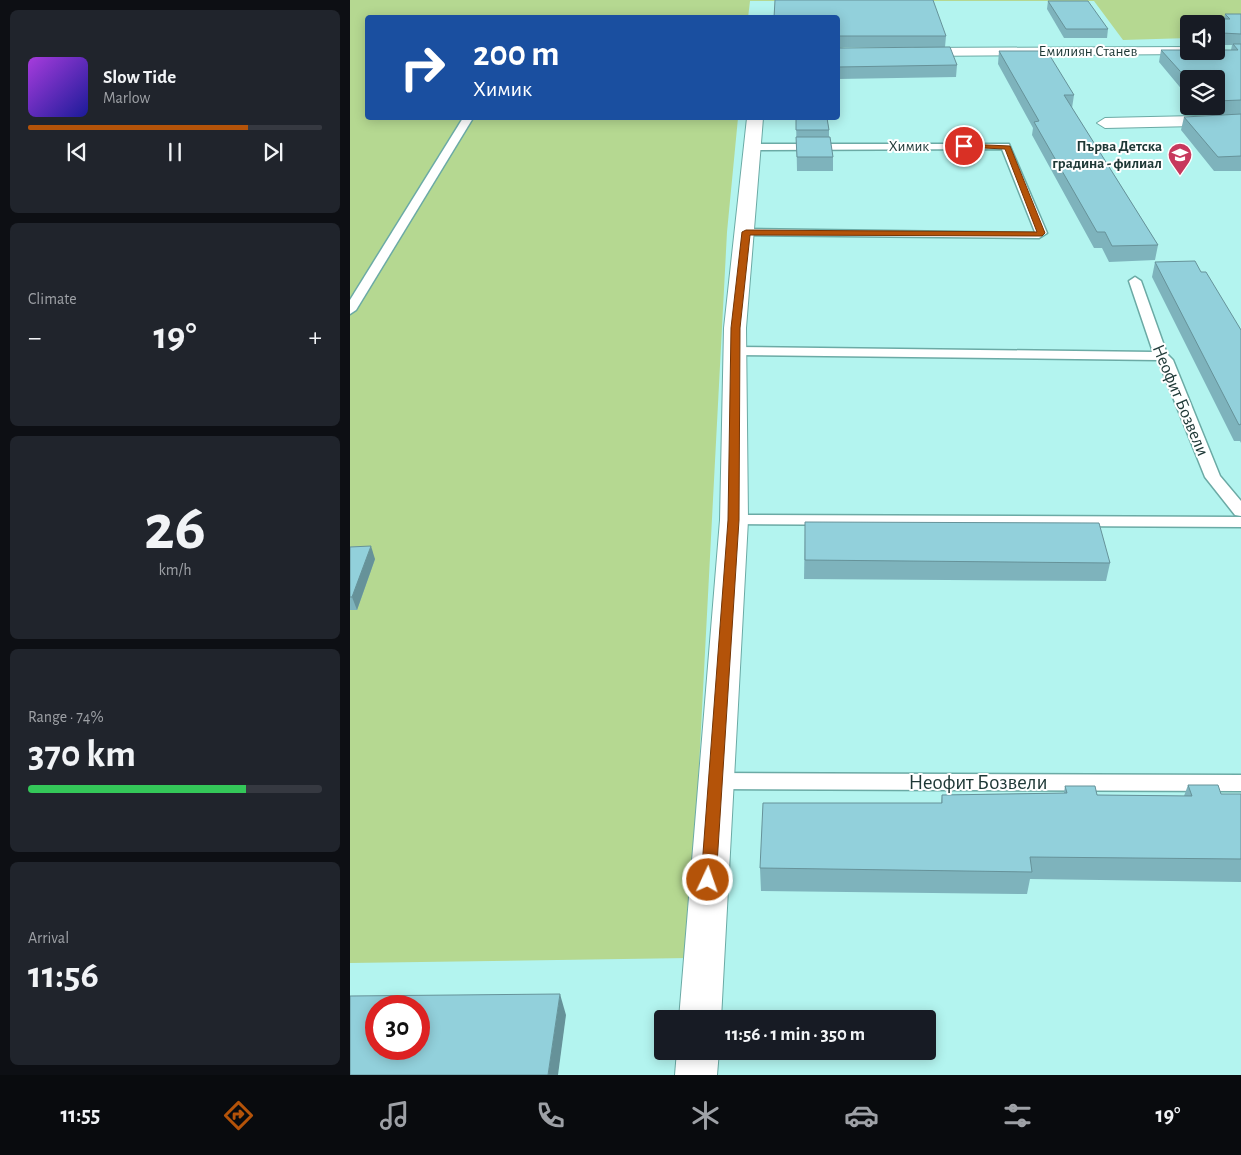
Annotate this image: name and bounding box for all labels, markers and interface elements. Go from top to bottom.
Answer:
map controls [1180,15,1225,115]
button: sound [1180,15,1225,60]
icon: right [390,35,455,100]
text: 200 m [473,37,560,72]
street label: Емилиян Станев [1039,44,1137,59]
text: Slow Tide [103,68,176,87]
button: layers [1180,70,1225,115]
text: Химик [473,78,532,100]
text: Marlow [103,90,150,106]
pin [943,125,985,167]
icon: arrive [950,132,978,160]
icon: previous [63,138,91,166]
icon: pause [161,138,189,166]
icon: next [259,138,287,166]
street label: Химик [889,139,929,154]
place label: Първа Детска градина - филиал [1052,139,1162,171]
school or university icon: Първа Детска градина - филиал [1167,142,1193,176]
text: Climate [28,291,77,307]
text: 19° [153,318,197,356]
text: − [28,324,41,352]
text: + [309,324,322,352]
street label: Неофит Бозвели [1149,342,1212,459]
text: 26 [144,496,206,561]
text: km/h [158,562,192,578]
text: Range · 74% [28,709,104,725]
text: 370 km [28,736,136,774]
street label: Неофит Бозвели [908,772,1048,793]
position arrow [681,853,733,905]
text: Arrival [28,930,69,946]
text: 11:56 [28,957,99,995]
speed limit sign: 30 [365,995,430,1060]
text: 11:56 · 1 min · 350 m [725,1025,865,1044]
icon: directions [221,1098,256,1133]
icon: music [377,1098,412,1133]
icon: phone [533,1098,568,1133]
icon: climate [688,1098,723,1133]
icon: car [844,1098,879,1133]
icon: filters [1000,1098,1035,1133]
text: 11:55 [60,1104,100,1126]
text: 19° [1156,1104,1181,1126]

